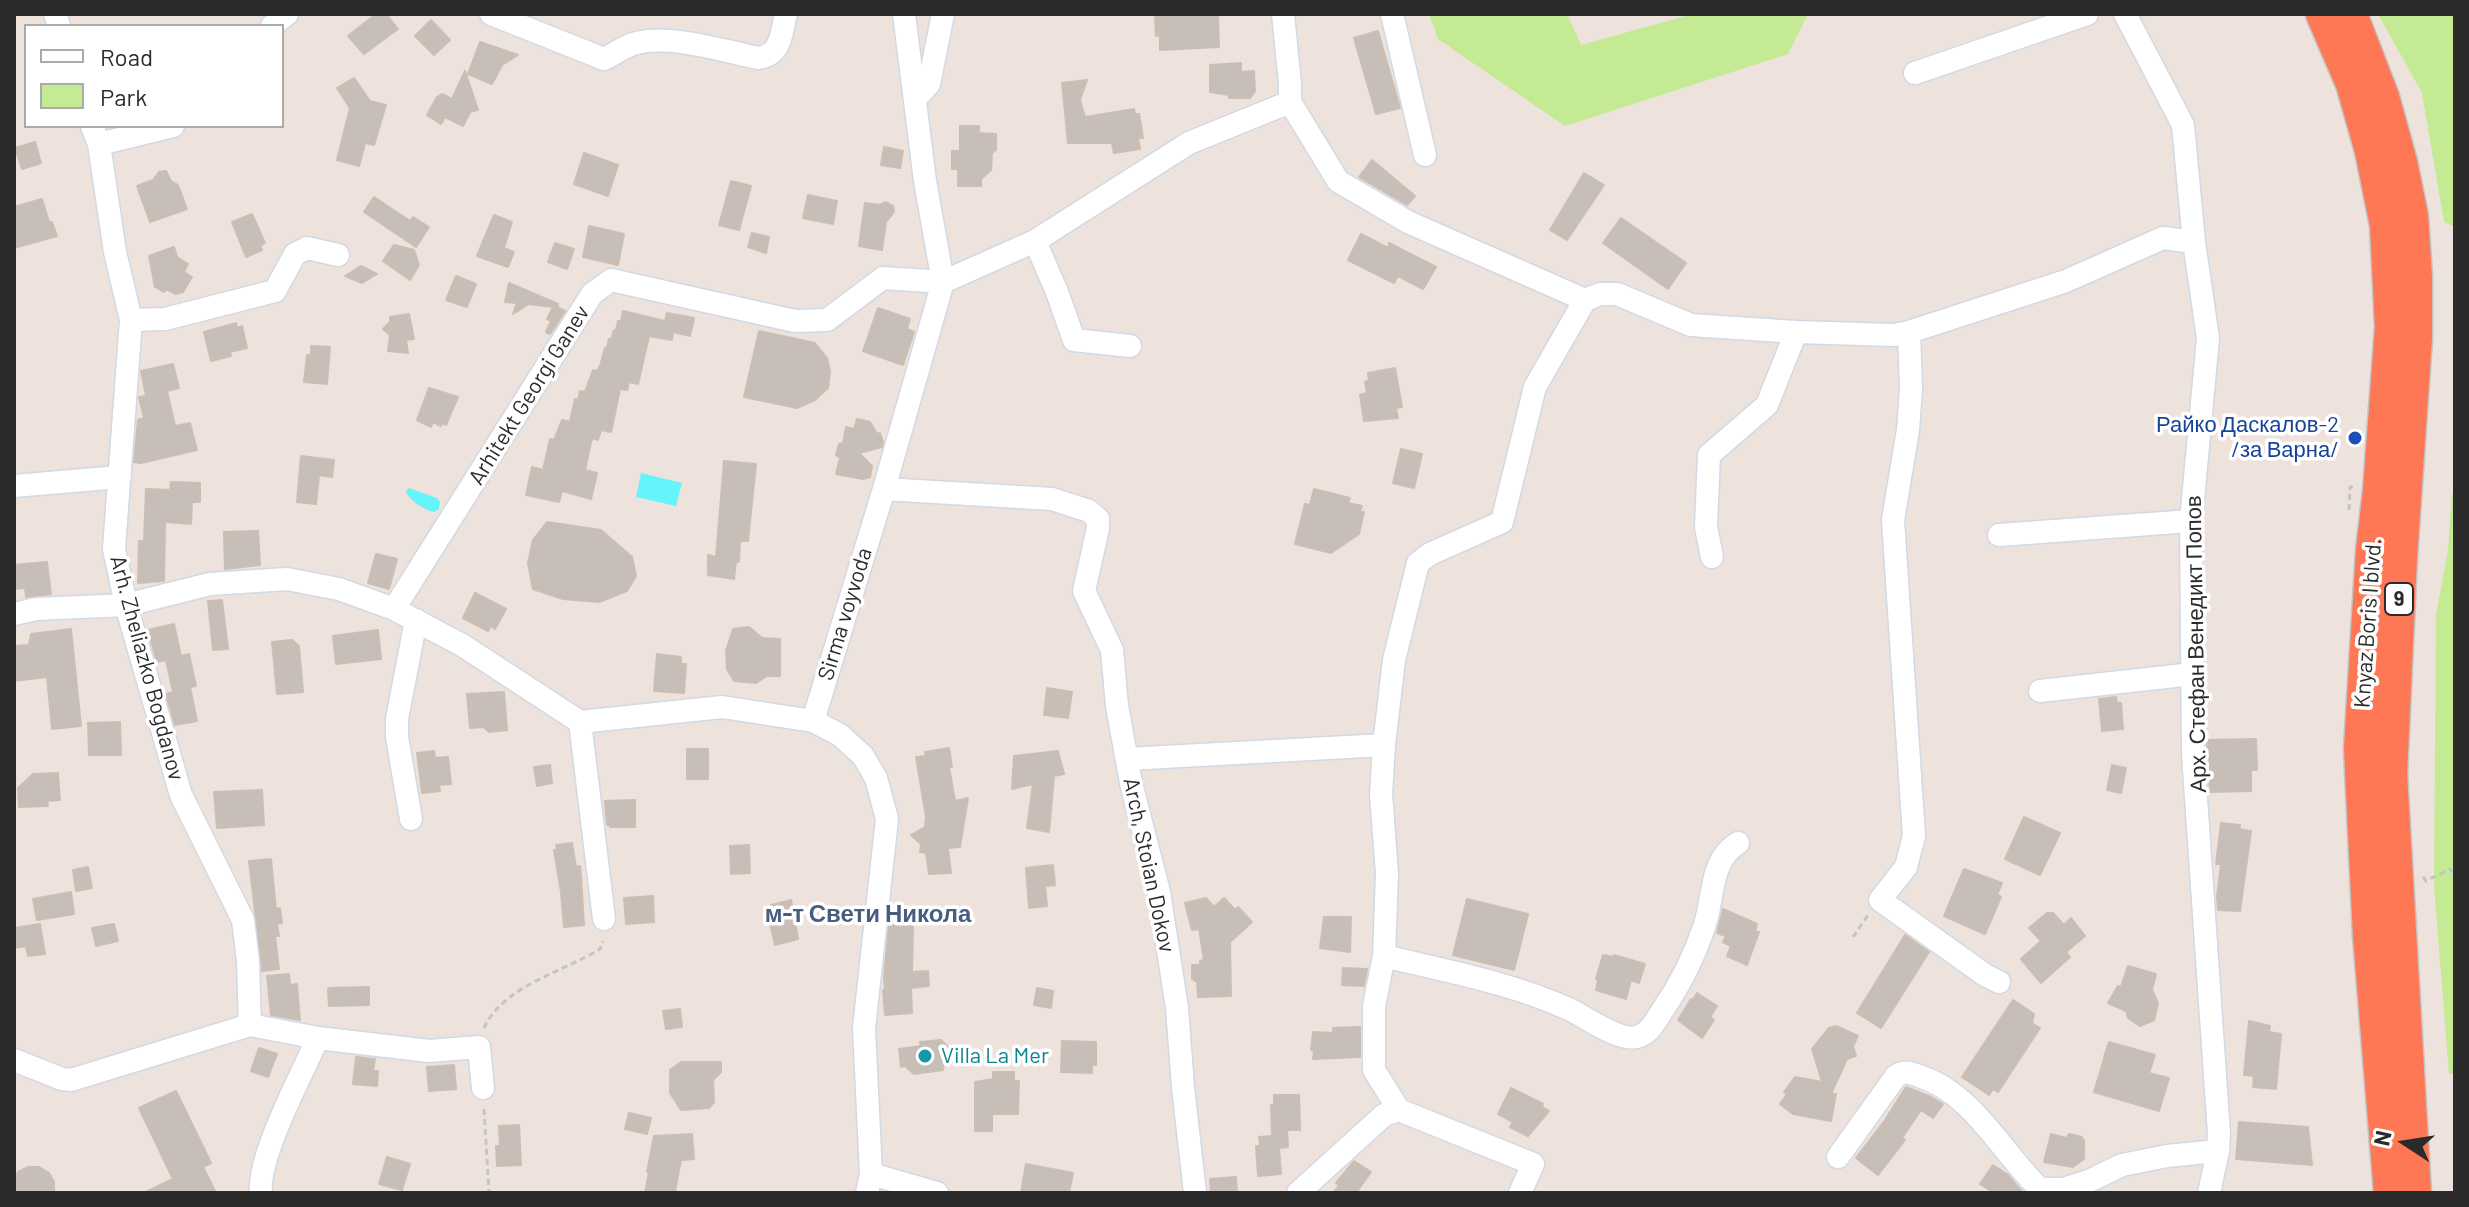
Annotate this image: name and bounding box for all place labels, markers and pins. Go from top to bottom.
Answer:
place label: Райко Даскалов-2 /за Варна/ [2156,412,2339,464]
marker: Райко Даскалов-2 /за Варна/ [2346,429,2364,447]
place label: Villa La Mer [941,1043,1049,1069]
marker: Villa La Mer [916,1047,934,1065]

